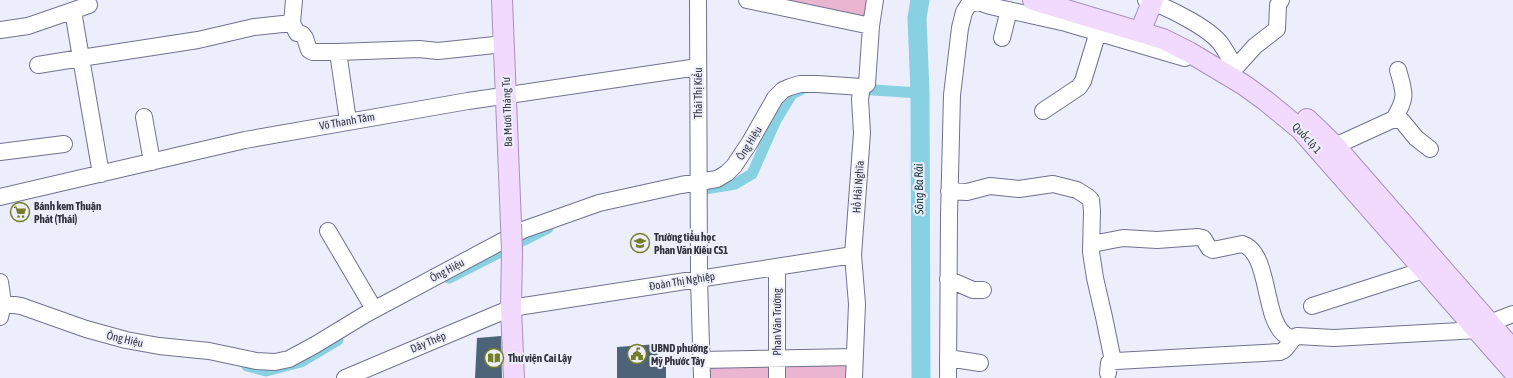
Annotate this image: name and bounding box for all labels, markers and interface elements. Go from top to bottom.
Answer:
street label: Thái Thị Kiểu [691,67,705,119]
street label: Ba Mươi Tháng Tư [500,76,514,147]
street label: Võ Thanh Tâm [318,110,376,132]
street label: Quốc lộ 1 [1289,120,1324,156]
street label: Ông Hiệu [734,124,765,162]
street label: Hồ Hải Nghĩa [850,160,866,214]
water label: Sông Ba Rài [912,163,926,216]
place label: Bánh kem Thuận Phát (Thái) [34,200,101,225]
supermarket icon: Bánh kem Thuận Phát (Thái) [9,201,31,223]
place label: Trường tiểu học Phan Văn Kiêu CS1 [654,230,728,256]
school or university icon: Trường tiểu học Phan Văn Kiêu CS1 [629,232,651,254]
street label: Ông Hiệu [428,256,467,285]
street label: Đoàn Thị Nghiệp [648,270,716,293]
street label: Phan Văn Trường [771,288,783,356]
street label: Ông Hiệu [105,329,144,350]
street label: Dây Thép [408,329,448,355]
place label: UBND phường Mỹ Phước Tây [651,342,708,367]
public building icon: UBND phường Mỹ Phước Tây [626,343,648,365]
library icon: Thư viện Cai Lậy [483,347,505,369]
place label: Thư viện Cai Lậy [508,352,572,364]

